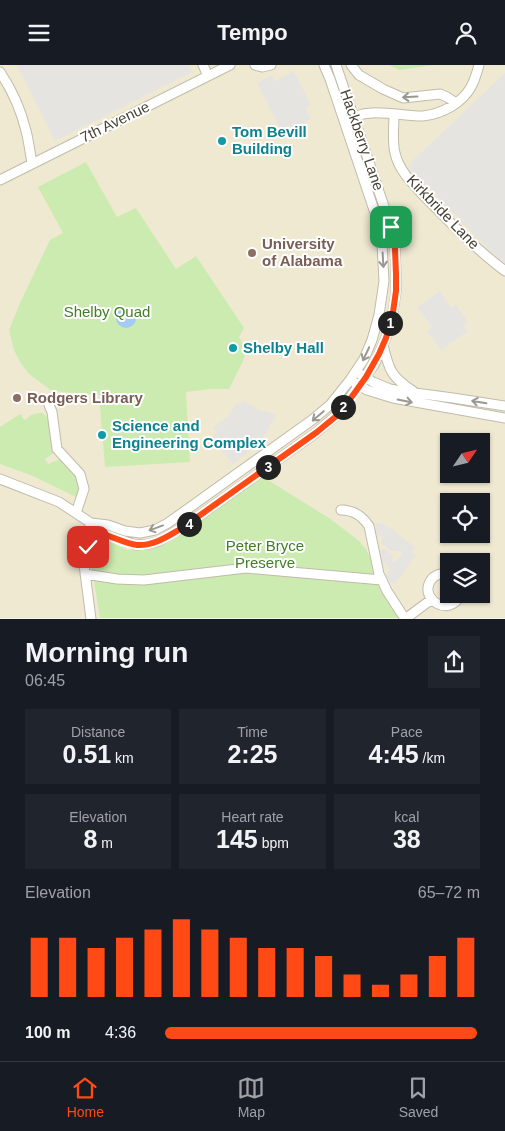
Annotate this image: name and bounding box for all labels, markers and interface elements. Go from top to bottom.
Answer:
icon: menu [25,19,53,47]
icon: person [452,19,480,47]
text: Tempo [217,20,288,45]
street label: Hackberry Lane [337,87,388,193]
one-way arrow [403,93,419,102]
street label: 7th Avenue [77,98,152,146]
place label: Tom Bevill Building [232,123,307,157]
marker: Tom Bevill Building [216,135,228,147]
street label: Kirkbride Lane [404,171,483,252]
pin [370,206,412,248]
icon: arrive [377,213,405,241]
place label: University of Alabama [262,235,343,269]
marker: University of Alabama [246,247,258,259]
one-way arrow [379,252,388,268]
park label: Shelby Quad [64,303,150,320]
pin: 1 [378,311,402,335]
text: 1 [387,315,394,331]
place label: Shelby Hall [243,339,324,356]
marker: Shelby Hall [227,342,239,354]
one-way arrow [360,346,370,361]
place label: Rodgers Library [27,389,144,406]
marker: Rodgers Library [11,392,23,404]
pin: 2 [330,395,356,419]
one-way arrow [397,396,413,406]
one-way arrow [471,396,487,406]
text: 2 [340,399,347,415]
one-way arrow [312,410,325,421]
place label: Science and Engineering Complex [112,417,267,451]
marker: Science and Engineering Complex [96,429,108,441]
north arrow [440,433,490,483]
map controls [440,433,490,603]
pin: 3 [256,455,280,479]
text: 3 [265,459,272,475]
button: locate [440,493,490,543]
pin: 4 [176,511,202,537]
text: 4 [186,516,193,532]
one-way arrow [149,524,164,533]
pin [67,526,109,568]
icon: check [74,533,102,561]
park label: Peter Bryce Preserve [226,537,304,571]
button: layers [440,553,490,603]
button: share [428,636,480,688]
text: Morning run [25,637,188,668]
text: 06:45 [25,672,65,689]
text: Distance [71,724,125,740]
text: Time [237,724,268,740]
text: Pace [391,724,423,740]
text: 0.51 [63,740,111,768]
text: 2:25 [227,740,278,768]
text: 4:45 [369,740,419,768]
text: km [111,750,134,766]
text: /km [419,750,445,766]
text: Elevation [69,809,127,825]
text: Heart rate [221,809,284,825]
text: kcal [394,809,419,825]
text: 8 [83,825,97,853]
text: 145 [216,825,258,853]
text: 38 [393,825,421,853]
text: m [97,835,113,851]
text: bpm [258,835,289,851]
text: Elevation [25,884,91,901]
text: 65–72 m [418,884,480,901]
text: 100 m [25,1024,70,1041]
text: 4:36 [105,1024,136,1041]
tab: Home [67,1074,104,1120]
tab: Map [237,1074,265,1120]
tab: Saved [399,1074,438,1120]

